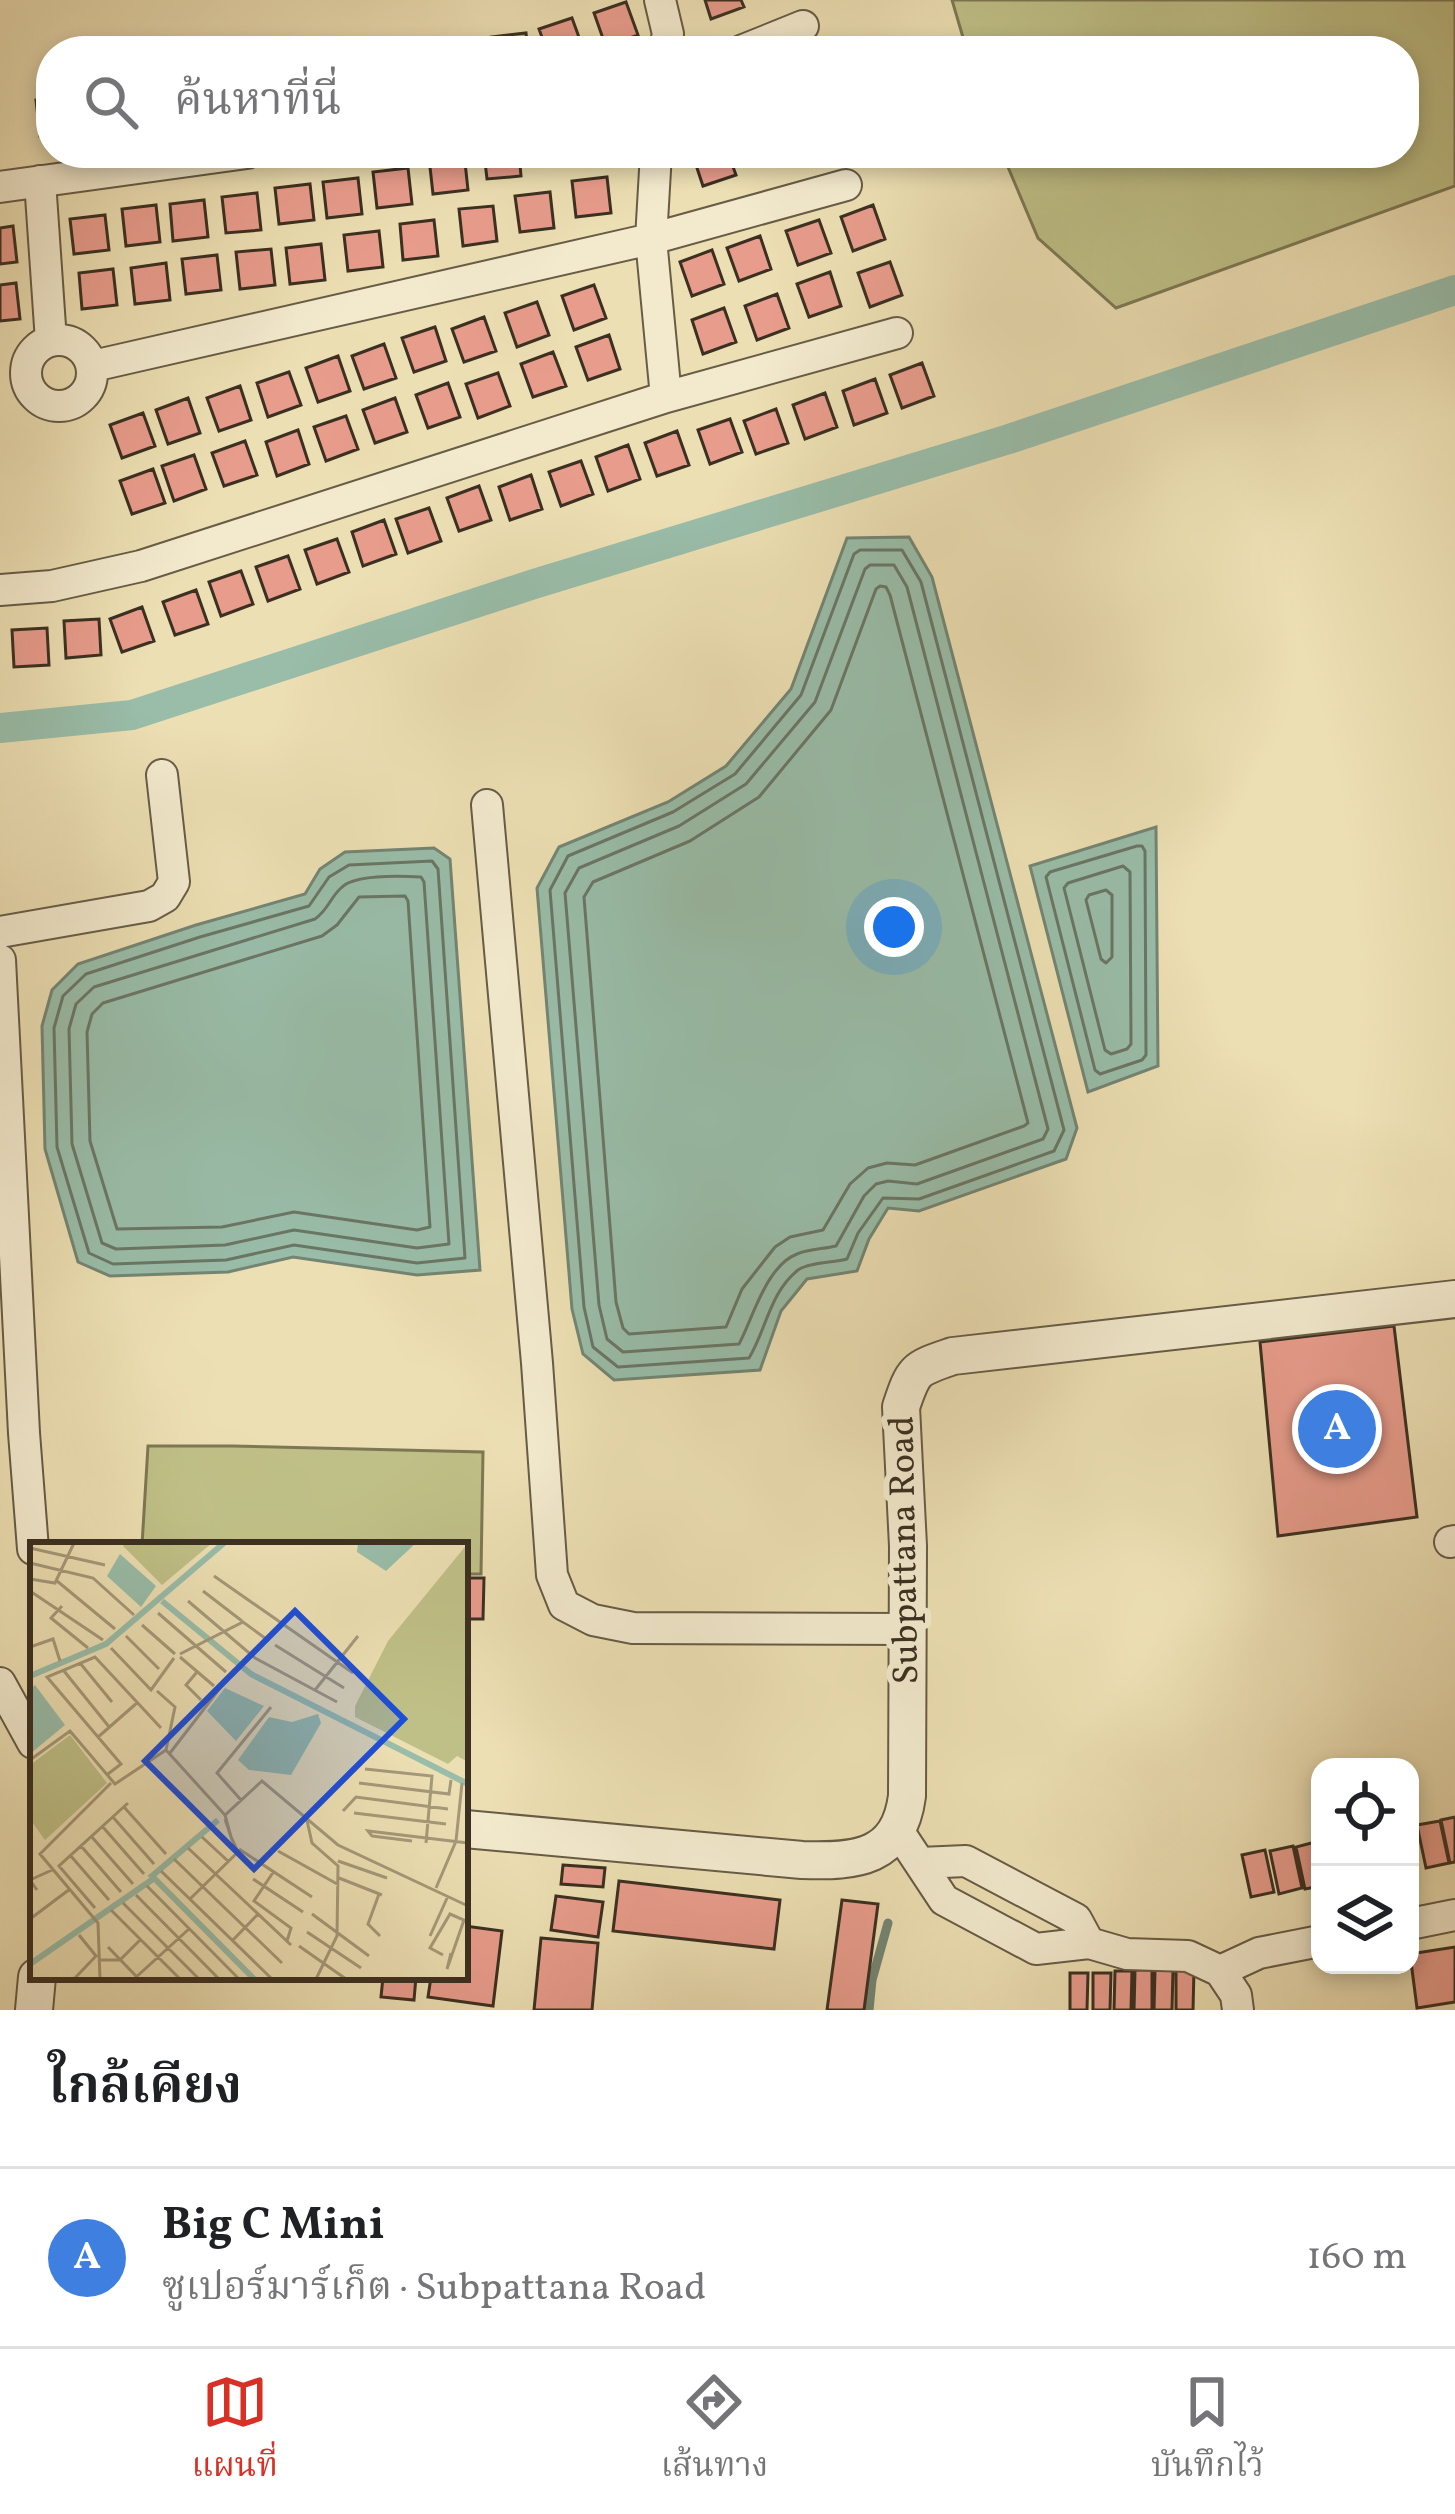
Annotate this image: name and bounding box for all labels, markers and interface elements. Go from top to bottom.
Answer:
search box [36,36,1419,168]
icon: search [78,69,144,135]
text: ค้นหาที่นี่ [174,71,342,134]
your location [864,897,924,957]
pin: A [1298,1384,1376,1474]
street label: Subpattana Road [879,1415,933,1685]
inset map [30,1542,468,1980]
map controls [1311,1758,1419,1974]
button: locate [1311,1758,1419,1866]
button: layers [1311,1866,1419,1974]
text: ใกล้เคียง [48,2053,242,2124]
text: Big C Mini [162,2195,385,2258]
text: A [73,2231,101,2285]
text: 160 m [1306,2231,1407,2285]
text: ซูเปอร์มาร์เก็ต · Subpattana Road [162,2262,706,2316]
tab: แผนที่ [191,2369,278,2494]
tab: เส้นทาง [661,2369,768,2494]
tab: บันทึกไว้ [1151,2369,1264,2494]

